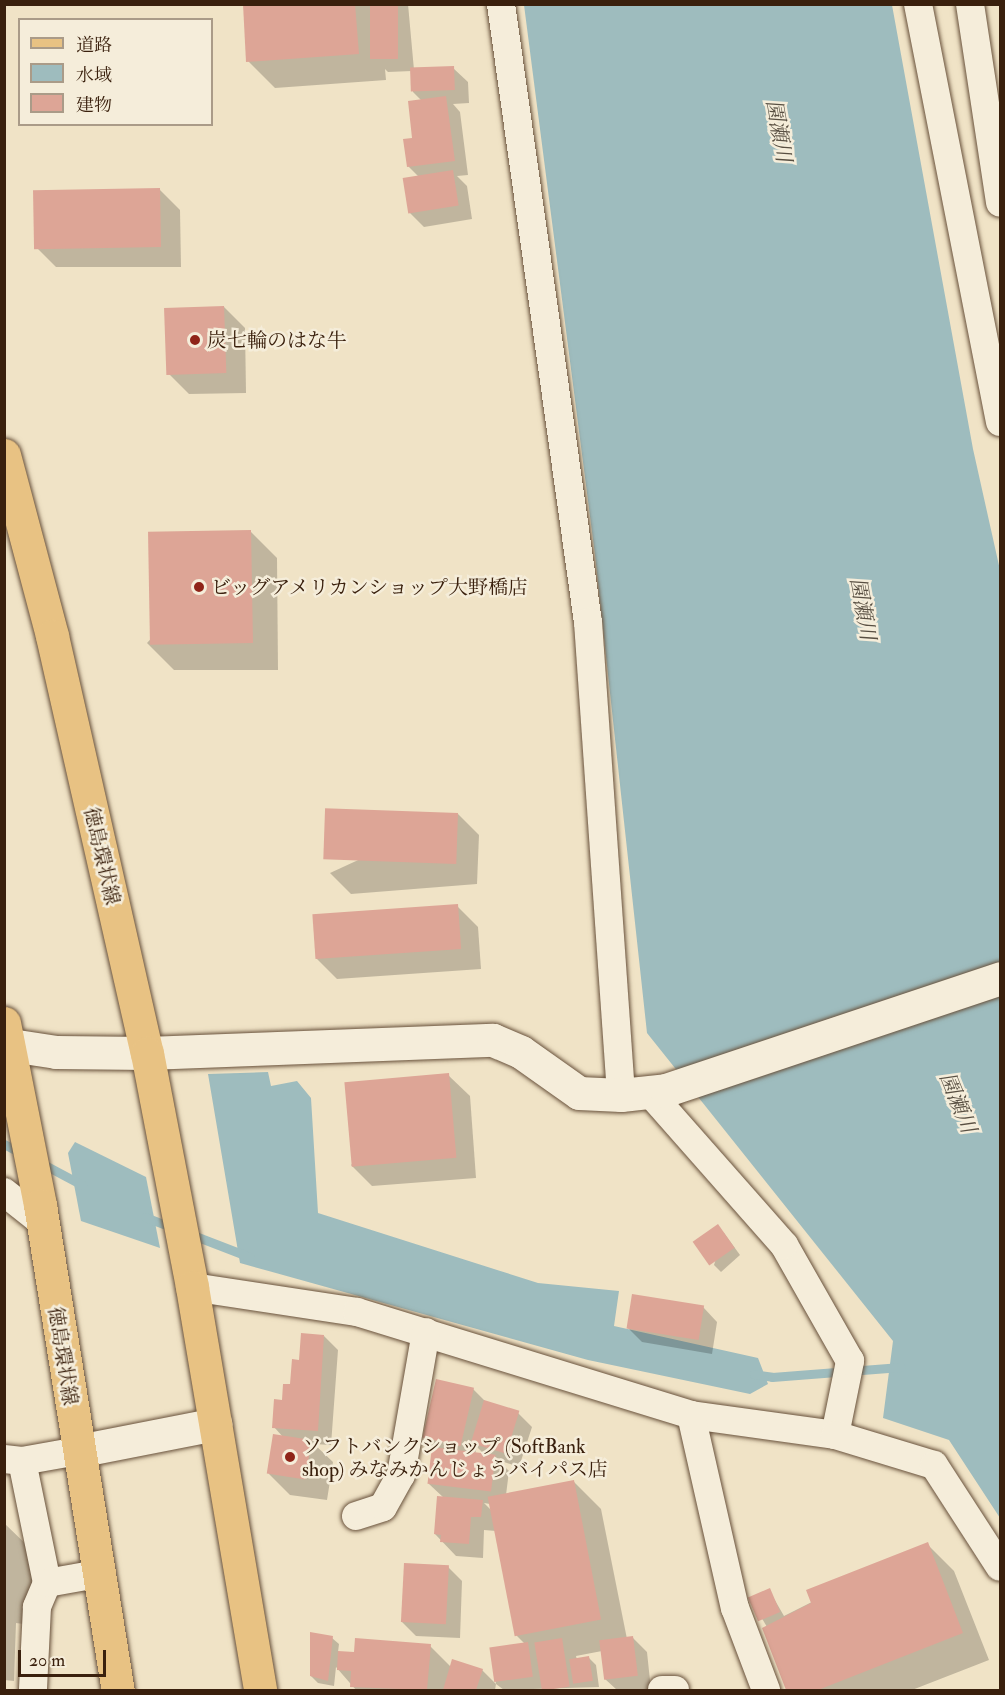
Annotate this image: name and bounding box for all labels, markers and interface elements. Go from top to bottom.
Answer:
legend [18,18,213,126]
text: 道路 [76,34,112,57]
text: 水域 [76,64,112,87]
text: 建物 [76,94,112,117]
water label: 園瀬川 [760,98,796,164]
place label: 炭七輪のはな牛 [207,328,347,352]
marker: 炭七輪のはな牛 [188,333,202,347]
place label: ビッグアメリカンショップ大野橋店 [211,575,531,599]
water label: 園瀬川 [844,576,880,642]
marker: ビッグアメリカンショップ大野橋店 [192,580,206,594]
street label: 徳島環状線 [79,805,125,907]
water label: 園瀬川 [934,1069,980,1137]
street label: 徳島環状線 [43,1305,83,1407]
place label: ソフトバンクショップ (SoftBank shop) みなみかんじょうバイパス店 [302,1434,608,1481]
marker: ソフトバンクショップ (SoftBank shop) みなみかんじょうバイパス店 [283,1450,297,1464]
scale bar [21,1638,110,1676]
text: 20 m [29,1649,65,1672]

